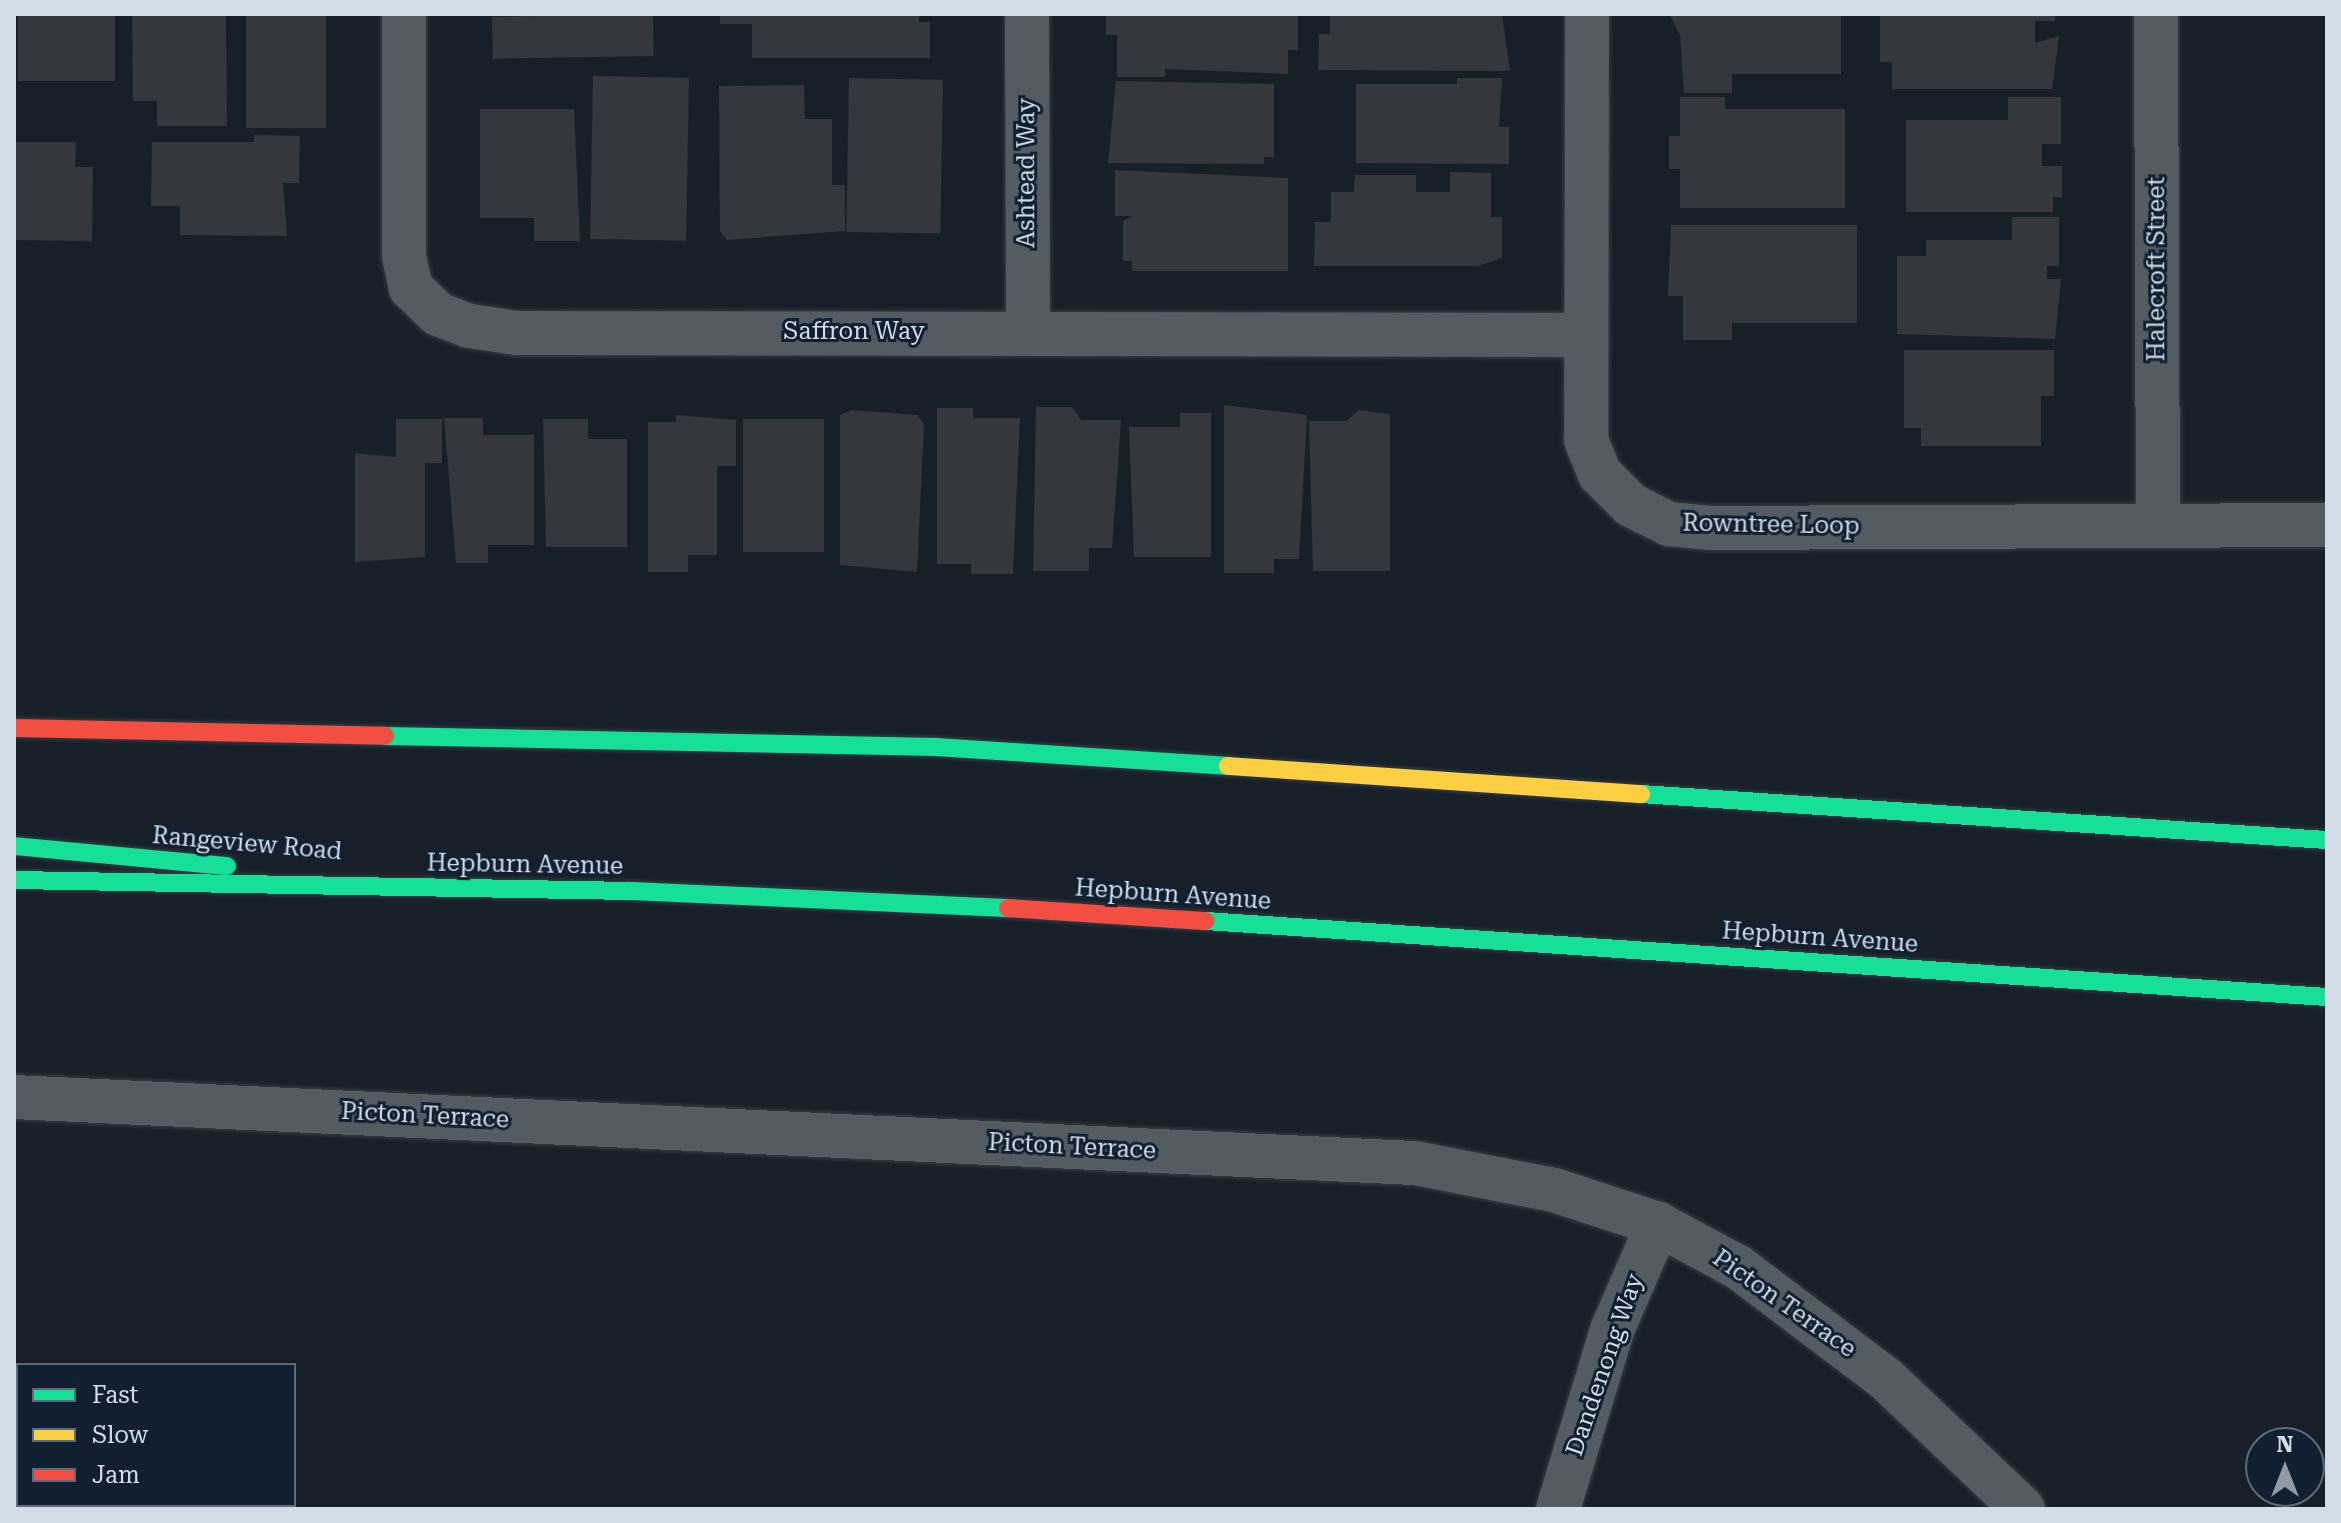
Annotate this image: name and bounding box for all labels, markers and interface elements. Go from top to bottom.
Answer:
street label: Ashtead Way [1013,98,1041,248]
street label: Halecroft Street [2143,177,2171,361]
street label: Saffron Way [783,318,925,346]
street label: Rowntree Loop [1682,509,1860,541]
street label: Rangeview Road [151,821,343,867]
street label: Hepburn Avenue [426,849,624,881]
street label: Hepburn Avenue [1074,874,1272,916]
street label: Hepburn Avenue [1721,917,1919,959]
street label: Picton Terrace [340,1097,510,1135]
street label: Picton Terrace [987,1128,1157,1166]
street label: Picton Terrace [1707,1244,1861,1364]
street label: Dandenong Way [1560,1270,1650,1460]
legend [16,1363,296,1507]
text: Fast [92,1381,139,1409]
text: Slow [92,1421,148,1449]
north arrow [2245,1427,2325,1507]
text: N [2277,1432,2293,1457]
text: Jam [92,1461,140,1489]

